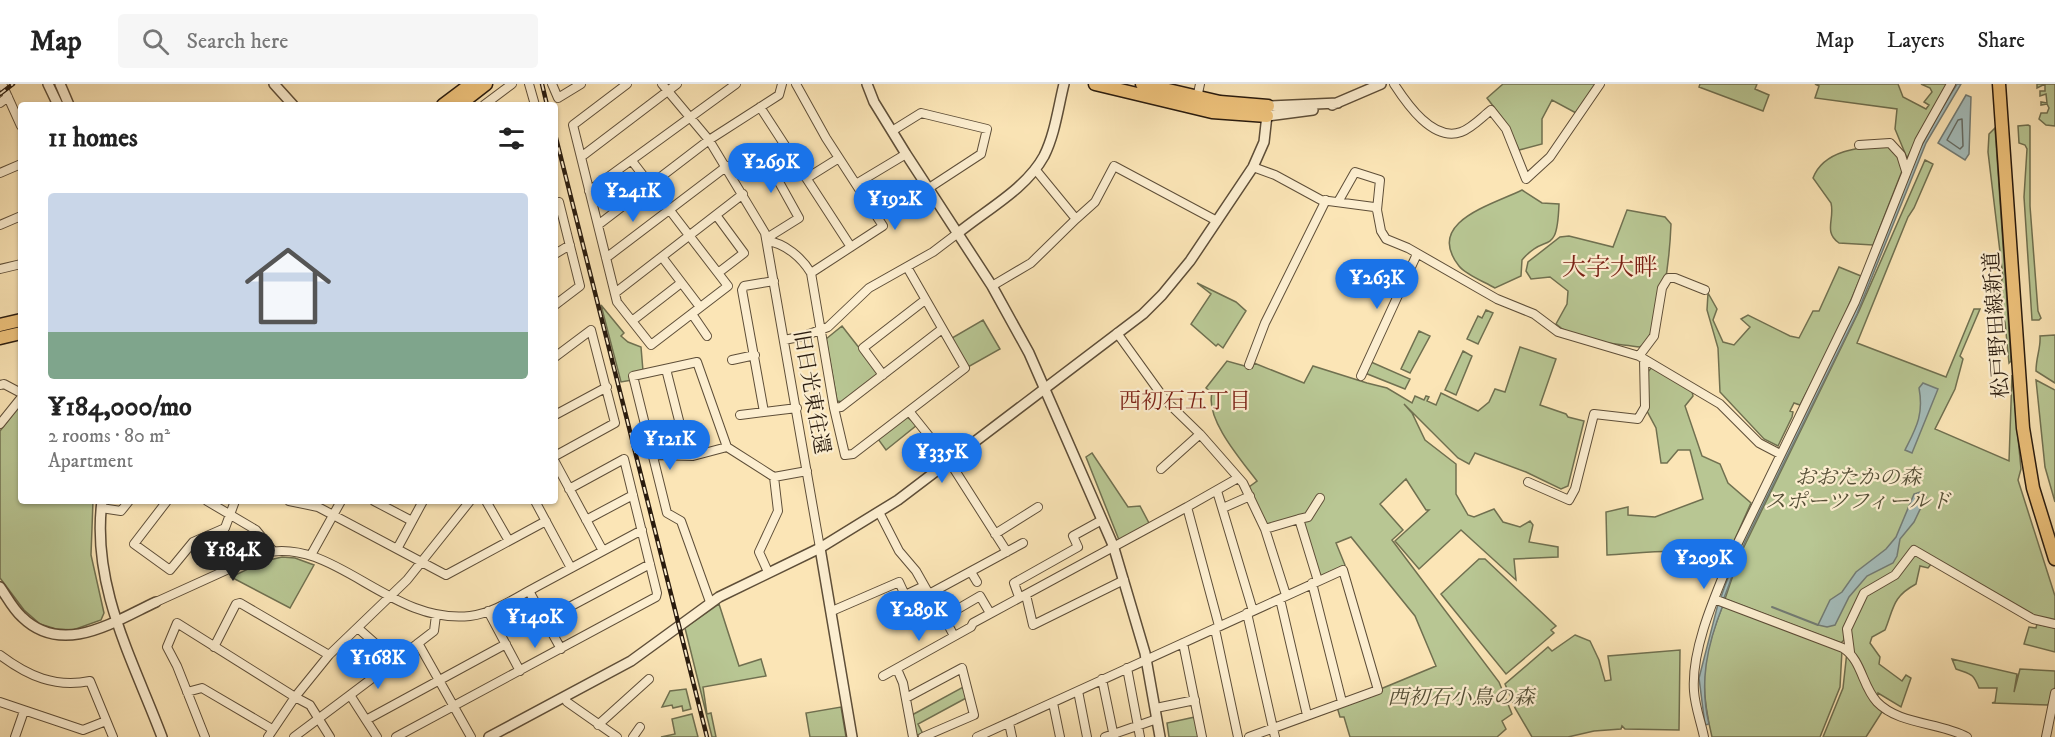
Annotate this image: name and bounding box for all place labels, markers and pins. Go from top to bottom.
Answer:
pin: ¥269K [729,143,813,194]
pin: ¥241K [591,172,675,223]
pin: ¥192K [853,180,937,231]
pin: ¥263K [1335,259,1419,310]
pin: ¥121K [628,420,712,471]
pin: ¥335K [900,433,984,484]
pin: ¥184K [191,531,275,582]
pin: ¥209K [1662,539,1746,590]
pin: ¥289K [877,591,961,642]
pin: ¥140K [493,598,577,649]
pin: ¥168K [336,639,420,690]

